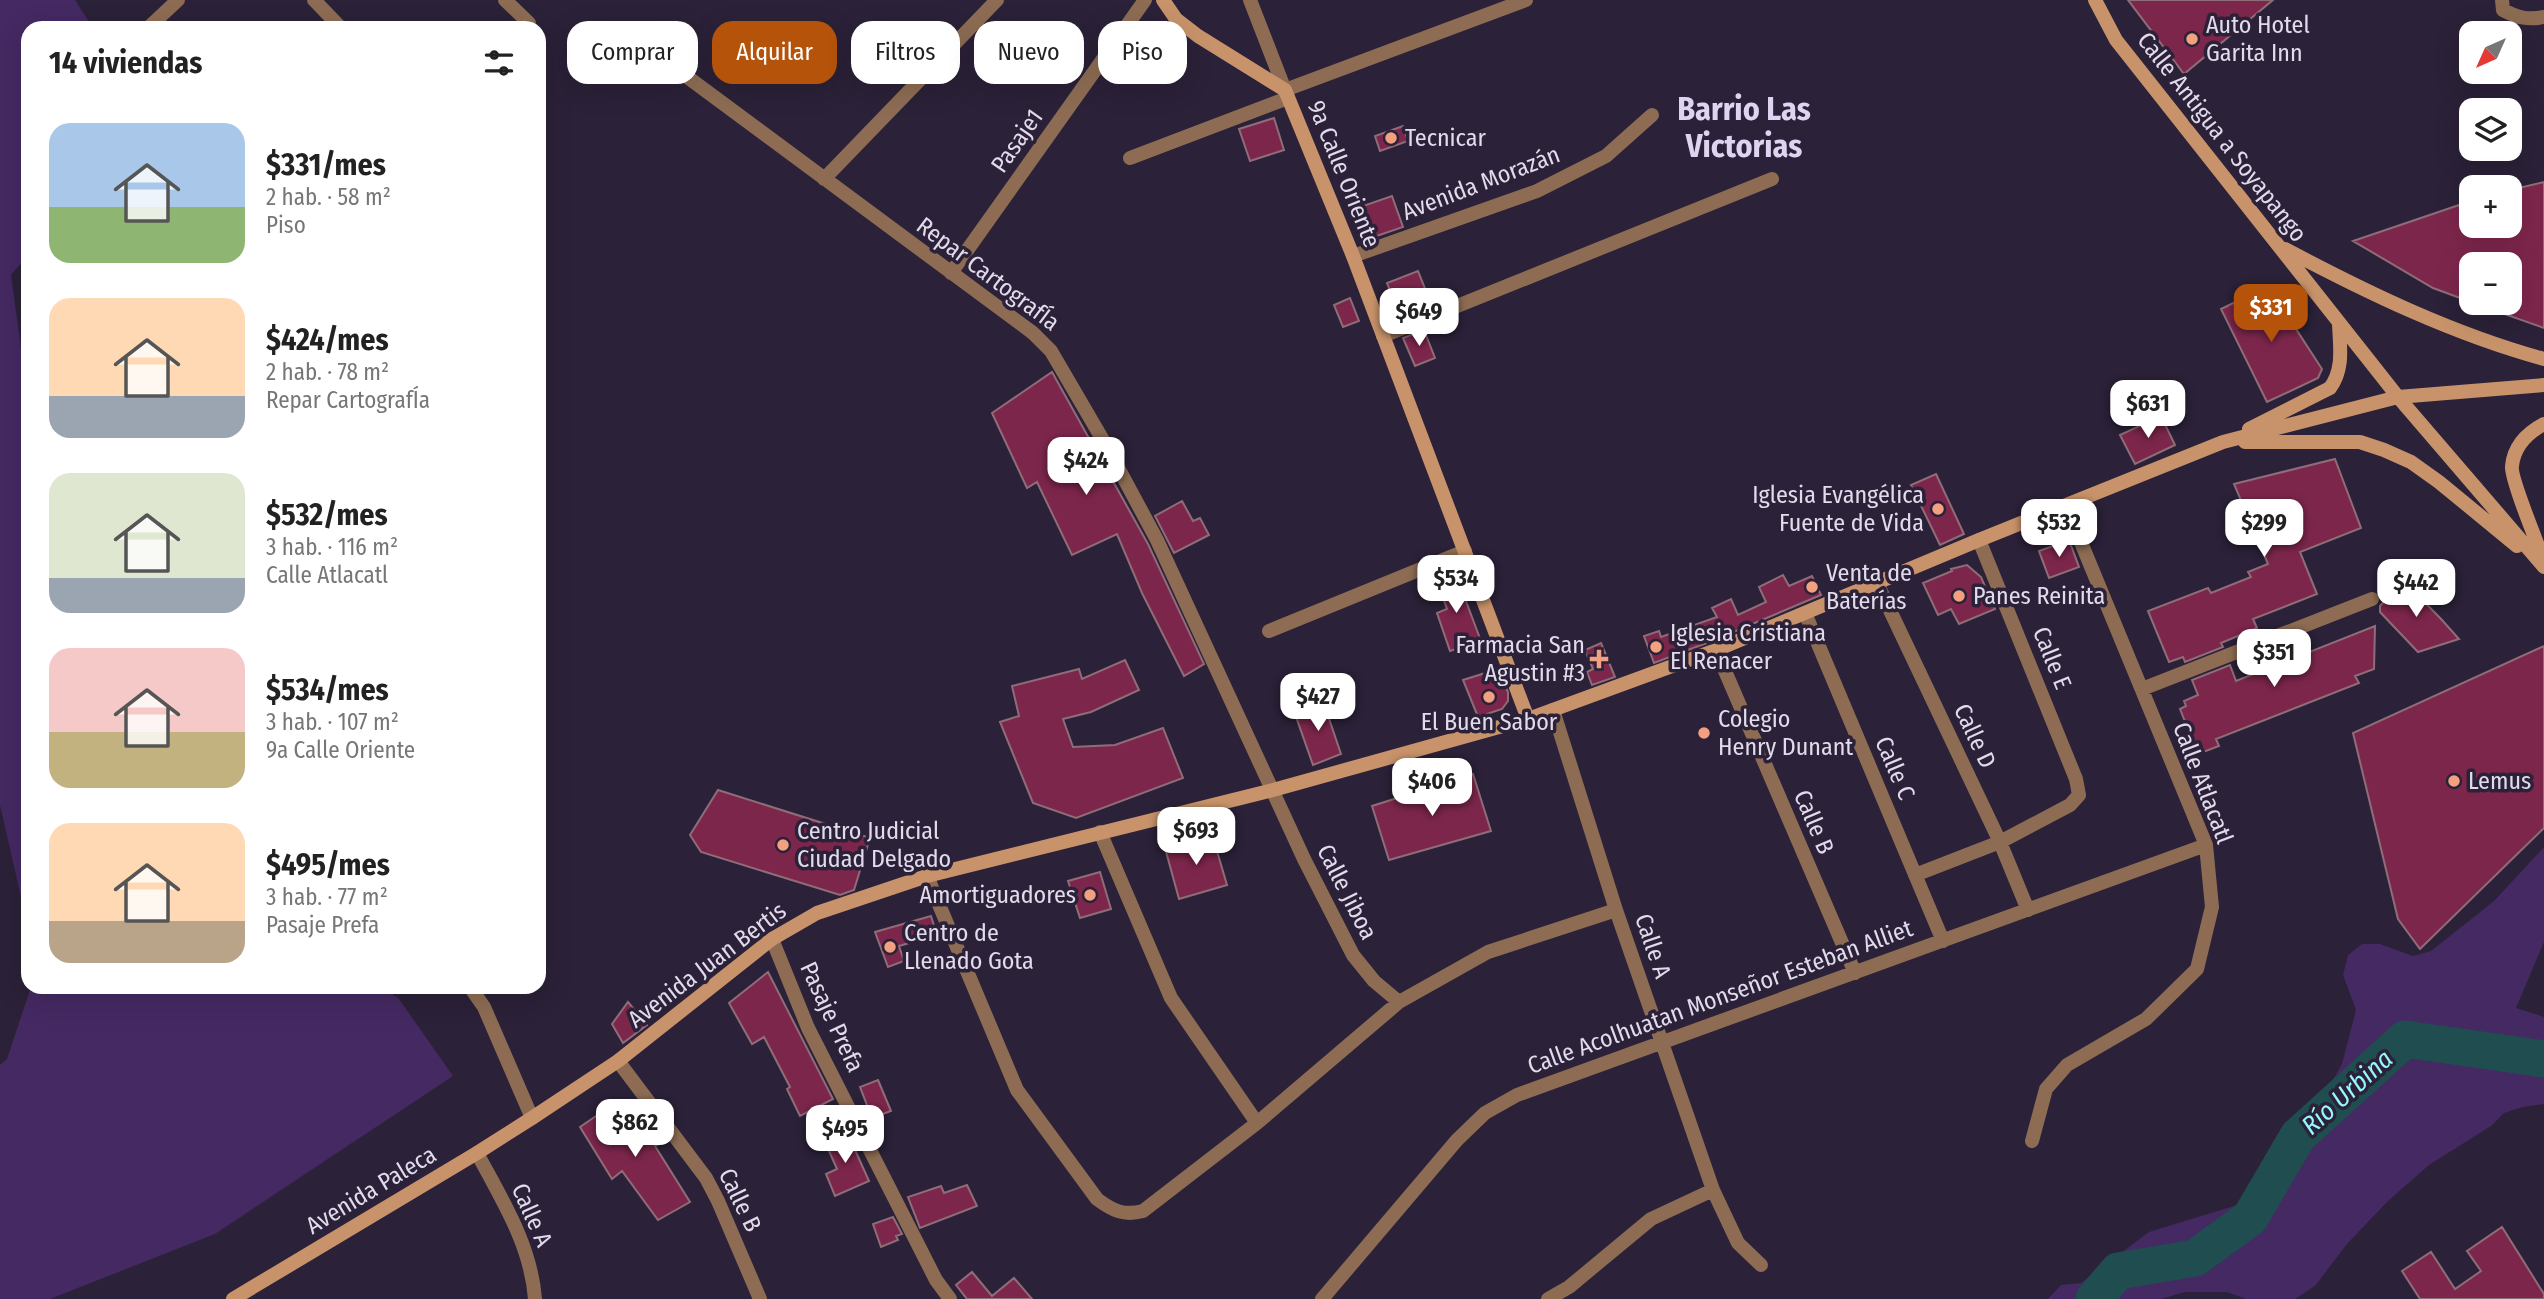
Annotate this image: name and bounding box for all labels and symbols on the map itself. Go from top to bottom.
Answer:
place label: Auto Hotel Garita Inn [2206,11,2310,67]
north arrow [2459,21,2522,84]
street label: Calle Antigua a Soyapango [2132,27,2312,247]
marker: Auto Hotel Garita Inn [2184,31,2200,47]
district label: Barrio Las Victorias [1677,90,1811,165]
street label: 9a Calle Oriente [1302,97,1386,251]
street label: Pasaje1 [985,104,1049,178]
place label: Tecnicar [1405,124,1486,152]
marker: Tecnicar [1383,130,1399,146]
street label: Avenida Morazán [1398,140,1564,226]
street label: Repar CartografÍa [911,211,1065,337]
pin: $331 [2230,284,2312,344]
pin: $649 [1378,288,1460,348]
pin: $631 [2107,380,2189,440]
pin: $424 [1045,438,1127,497]
place label: Iglesia Evangélica Fuente de Vida [1752,481,1924,537]
pin: $532 [2018,500,2100,559]
pin: $299 [2223,500,2305,559]
marker: Iglesia Evangélica Fuente de Vida [1930,501,1946,517]
pin: $534 [1415,556,1497,615]
place label: Venta de Baterías [1826,559,1912,615]
pin: $442 [2375,560,2457,619]
marker: Venta de Baterías [1804,579,1820,595]
place label: Panes Reinita [1973,582,2105,610]
marker: Panes Reinita [1951,588,1967,604]
place label: Iglesia Cristiana El Renacer [1670,619,1826,675]
street label: Calle E [2027,623,2077,693]
pin: $351 [2233,630,2315,689]
place label: Farmacia San Agustin #3 [1456,631,1585,687]
marker: Iglesia Cristiana El Renacer [1648,639,1664,655]
marker: Farmacia San Agustin #3 [1591,651,1607,667]
pin: $427 [1277,674,1359,733]
marker: El Buen Sabor [1481,689,1497,705]
street label: Calle D [1948,700,2002,772]
place label: Colegio Henry Dunant [1718,705,1853,761]
place label: El Buen Sabor [1421,708,1558,736]
street label: Calle Atlacatl [2167,718,2239,848]
marker: Colegio Henry Dunant [1696,725,1712,741]
street label: Calle C [1869,732,1921,804]
pin: $406 [1391,758,1473,818]
place label: Lemus [2468,767,2531,795]
marker: Lemus [2446,773,2462,789]
street label: Calle B [1788,786,1840,858]
pin: $693 [1155,808,1237,867]
place label: Centro Judicial Ciudad Delgado [797,817,951,873]
marker: Centro Judicial Ciudad Delgado [775,837,791,853]
street label: Calle Jiboa [1311,840,1383,944]
place label: Amortiguadores [919,881,1076,909]
marker: Amortiguadores [1082,887,1098,903]
street label: Avenida Juan Bertis [622,896,792,1034]
street label: Calle A [1629,910,1677,982]
street label: Calle Acolhuatan Monseñor Esteban Alliet [1524,914,1916,1080]
place label: Centro de Llenado Gota [904,919,1034,975]
marker: Centro de Llenado Gota [882,939,898,955]
street label: Pasaje Prefa [794,957,870,1077]
water label: Río Urbina [2295,1043,2399,1141]
pin: $862 [594,1100,676,1159]
pin: $495 [804,1106,886,1165]
street label: Avenida Paleca [301,1140,441,1240]
street label: Calle B [713,1164,767,1236]
street label: Calle A [506,1179,558,1251]

